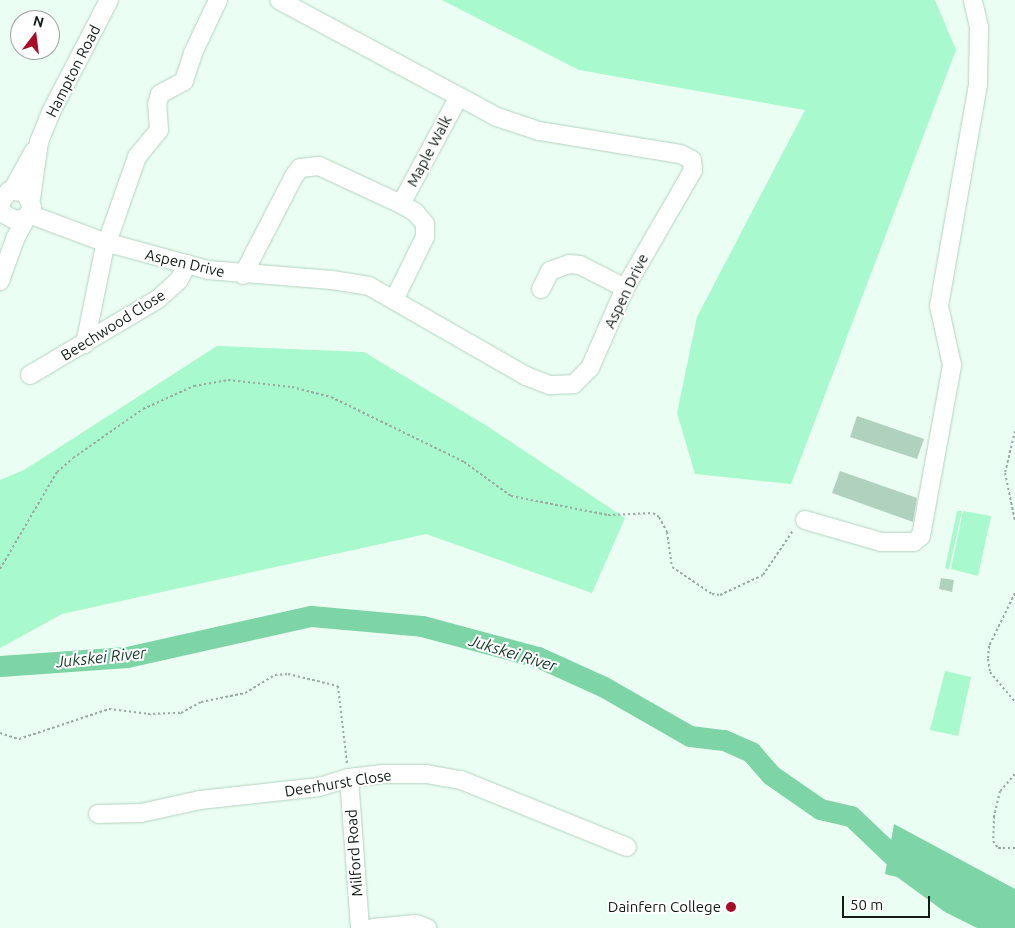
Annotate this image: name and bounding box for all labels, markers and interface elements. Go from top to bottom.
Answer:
north arrow [10,10,60,60]
text: N [31,12,46,31]
street label: Hampton Road [42,22,104,120]
street label: Maple Walk [403,112,455,190]
street label: Aspen Drive [144,245,226,281]
street label: Aspen Drive [600,251,652,331]
street label: Beechwood Close [57,286,169,364]
water label: Jukskei River [467,631,559,675]
water label: Jukskei River [55,643,147,671]
street label: Deerhurst Close [283,766,393,800]
street label: Milford Road [342,809,366,897]
scale bar [845,886,932,918]
text: 50 m [850,896,883,913]
place label: Dainfern College [608,898,721,916]
marker: Dainfern College [725,901,737,913]

